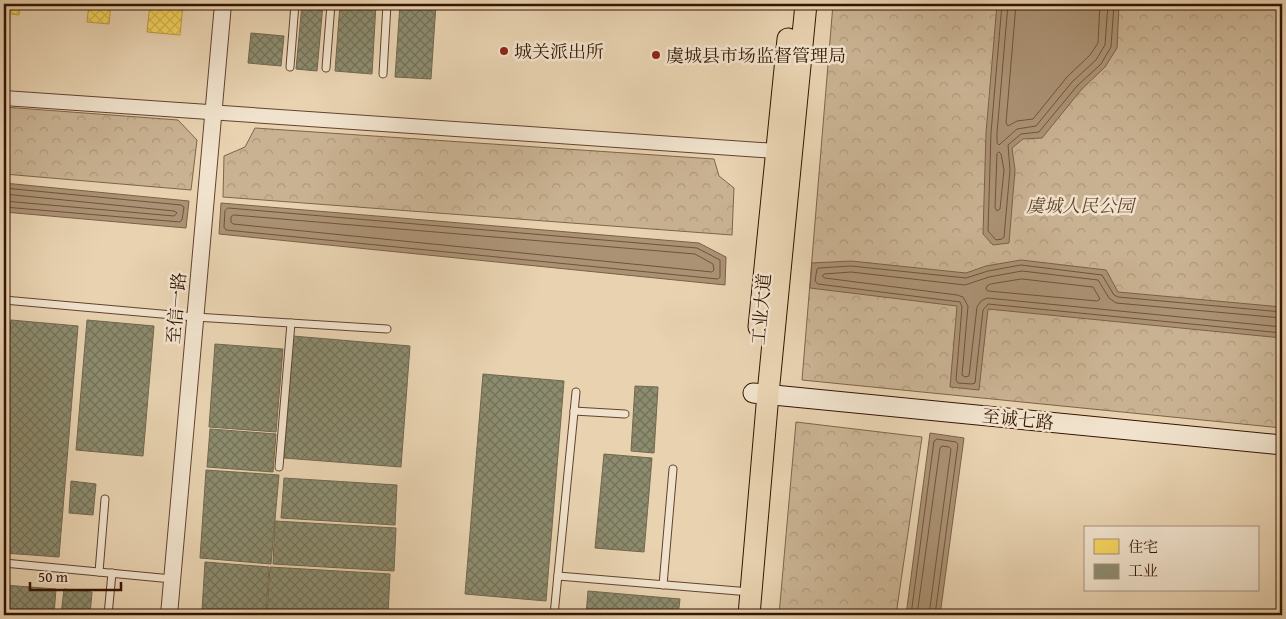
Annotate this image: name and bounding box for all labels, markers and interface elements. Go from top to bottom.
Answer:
place label: 城关派出所 [514,38,604,65]
place label: 虞城县市场监督管理局 [666,42,846,69]
marker: 城关派出所 [498,45,510,57]
marker: 虞城县市场监督管理局 [650,49,662,61]
park label: 虞城人民公园 [1026,192,1137,219]
street label: 至信一路 [159,271,193,345]
street label: 工业大道 [744,272,778,346]
street label: 至诚七路 [981,402,1055,436]
legend [1084,526,1258,592]
text: 住宅 [1128,536,1158,557]
scale bar [30,559,121,591]
text: 工业 [1128,560,1158,581]
text: 50 m [38,566,69,587]

